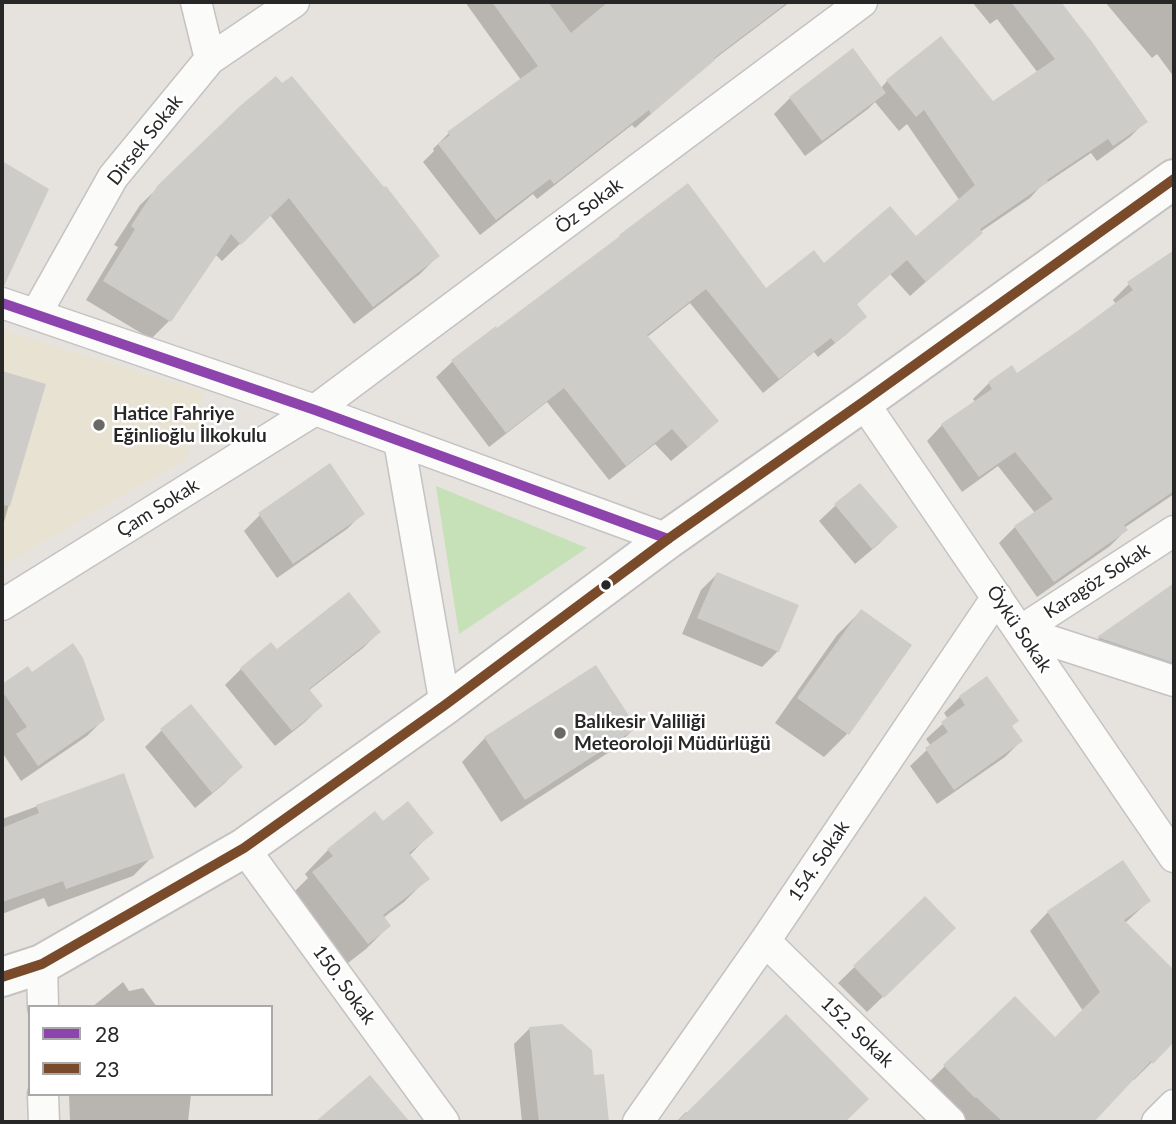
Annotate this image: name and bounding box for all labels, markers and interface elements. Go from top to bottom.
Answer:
street label: Dirsek Sokak [103,90,187,190]
street label: Öz Sokak [551,173,627,239]
place label: Hatice Fahriye Eğinlioğlu İlkokulu [113,403,267,447]
marker: Hatice Fahriye Eğinlioğlu İlkokulu [91,417,107,433]
street label: Çam Sokak [113,474,203,542]
street label: Karagöz Sokak [1040,538,1154,624]
unlabelled marker [599,578,613,592]
street label: Öykü Sokak [982,581,1056,677]
place label: Balıkesir Valiliği Meteoroloji Müdürlüğü [574,711,771,755]
marker: Balıkesir Valiliği Meteoroloji Müdürlüğü [552,725,568,741]
street label: 154. Sokak [784,816,854,906]
street label: 150. Sokak [308,941,380,1029]
street label: 152. Sokak [816,992,898,1072]
legend [28,1005,273,1096]
text: 28 [95,1021,119,1046]
text: 23 [95,1056,119,1081]

